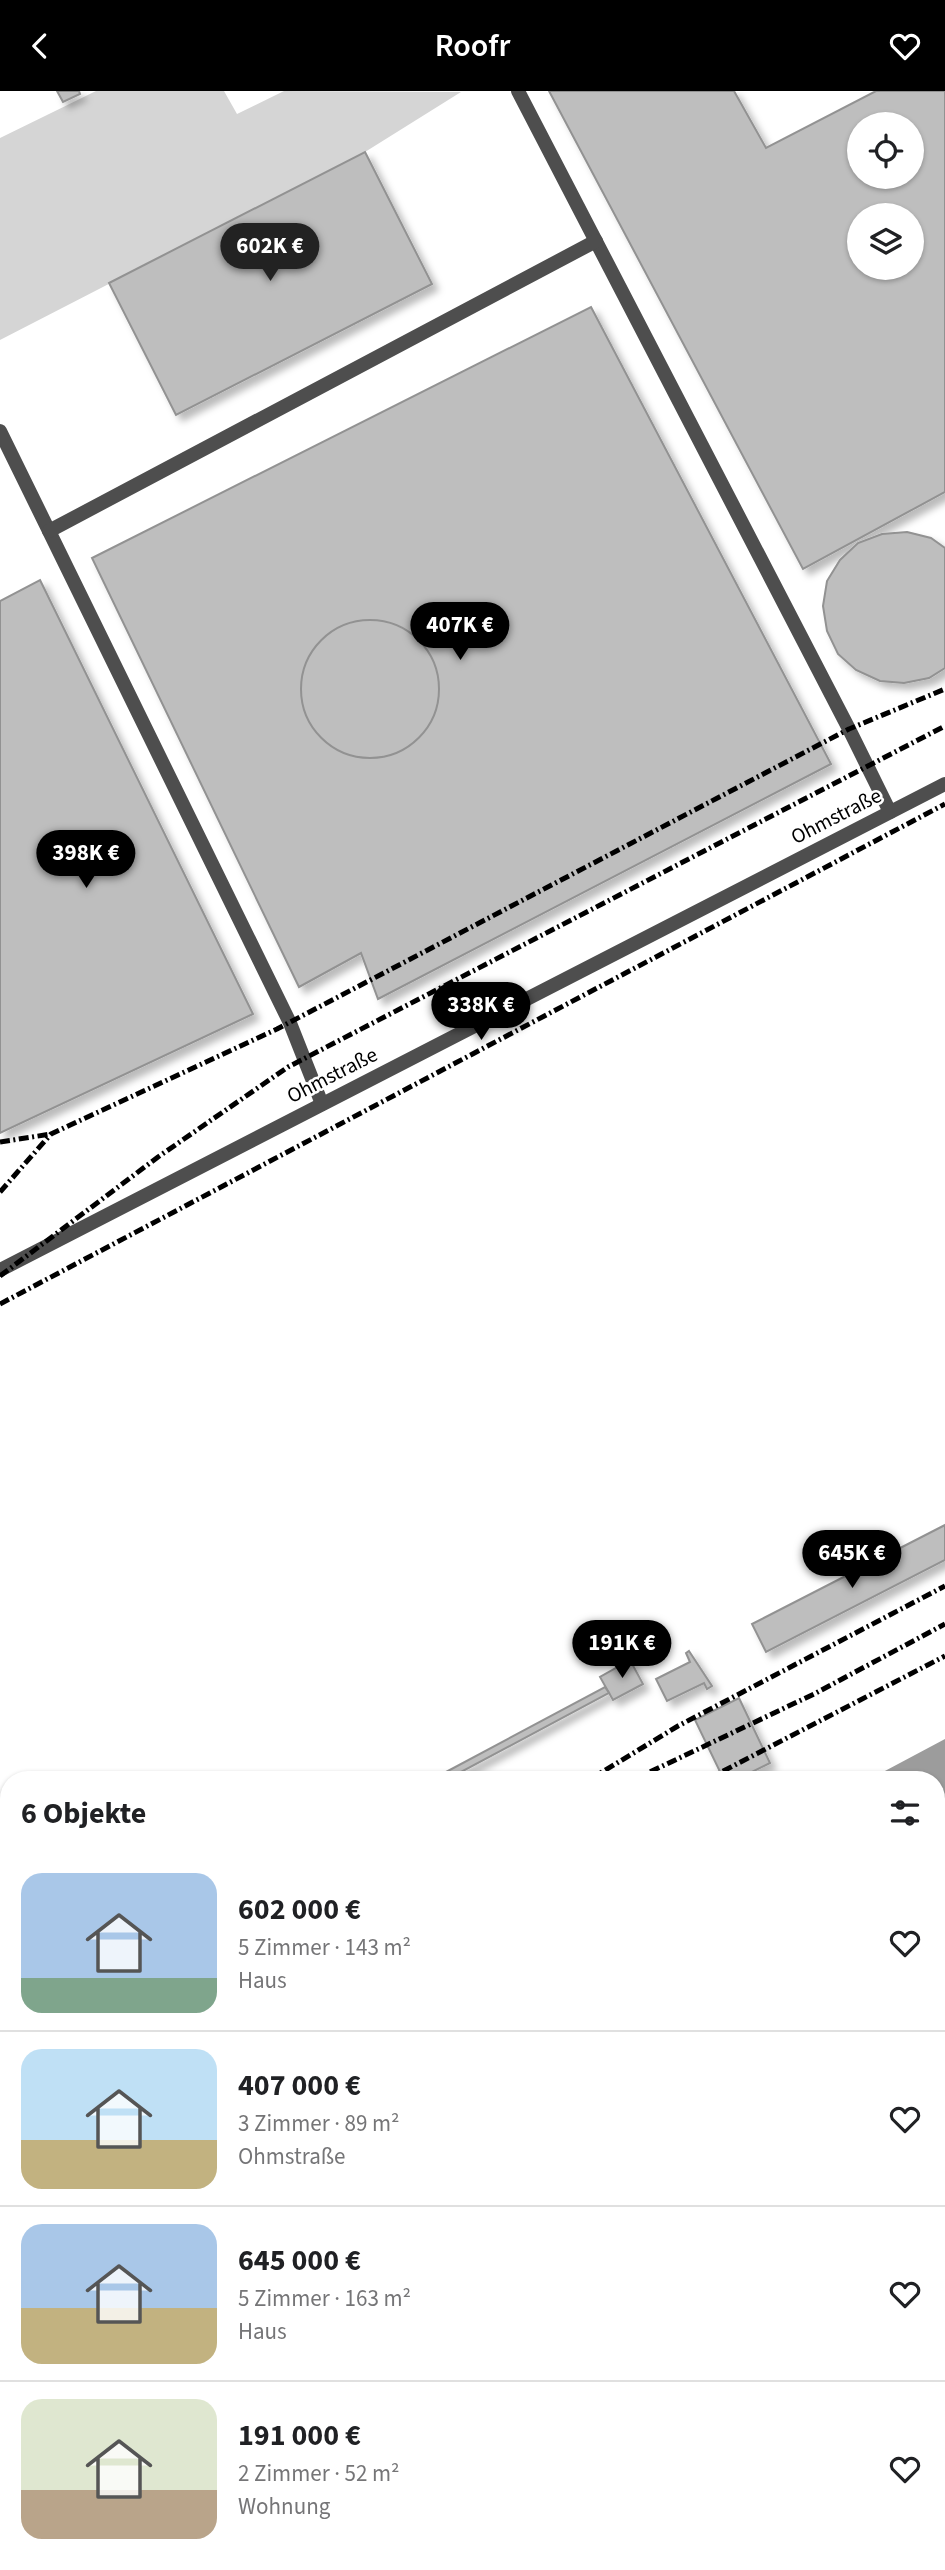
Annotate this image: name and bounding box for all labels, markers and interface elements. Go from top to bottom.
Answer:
text: Roofr [435,23,510,69]
icon: back [21,27,59,65]
icon: heart [886,27,924,65]
map controls [847,112,924,280]
button: locate [847,112,924,189]
button: layers [847,203,924,280]
pin: 602K € [213,223,327,283]
text: 602K € [236,229,304,262]
pin: 407K € [403,603,517,662]
text: 407K € [426,608,494,641]
street label: Ohmstraße [785,780,887,852]
pin: 398K € [29,831,143,890]
text: 398K € [52,836,120,869]
pin: 338K € [424,983,538,1042]
text: 338K € [447,988,515,1021]
street label: Ohmstraße [281,1039,383,1111]
pin: 645K € [795,1531,909,1590]
text: 645K € [818,1536,886,1569]
pin: 191K € [565,1621,679,1680]
text: 191K € [588,1626,656,1659]
text: 6 Objekte [21,1792,146,1835]
icon: filters [886,1794,924,1832]
text: 602 000 € [238,1888,361,1931]
icon: home [77,1901,161,1985]
icon: heart [886,1924,924,1962]
text: 5 Zimmer · 143 m² [238,1931,411,1964]
text: Haus [238,1964,287,1997]
text: 407 000 € [238,2064,361,2107]
icon: home [77,2077,161,2161]
icon: heart [886,2100,924,2138]
text: 3 Zimmer · 89 m² [238,2107,400,2140]
text: Ohmstraße [238,2140,346,2173]
text: 645 000 € [238,2239,361,2282]
icon: home [77,2252,161,2336]
icon: heart [886,2275,924,2313]
text: 5 Zimmer · 163 m² [238,2282,411,2315]
text: Haus [238,2315,287,2348]
text: 191 000 € [238,2414,361,2457]
icon: home [77,2427,161,2511]
icon: heart [886,2450,924,2488]
text: 2 Zimmer · 52 m² [238,2457,400,2490]
text: Wohnung [238,2490,330,2523]

